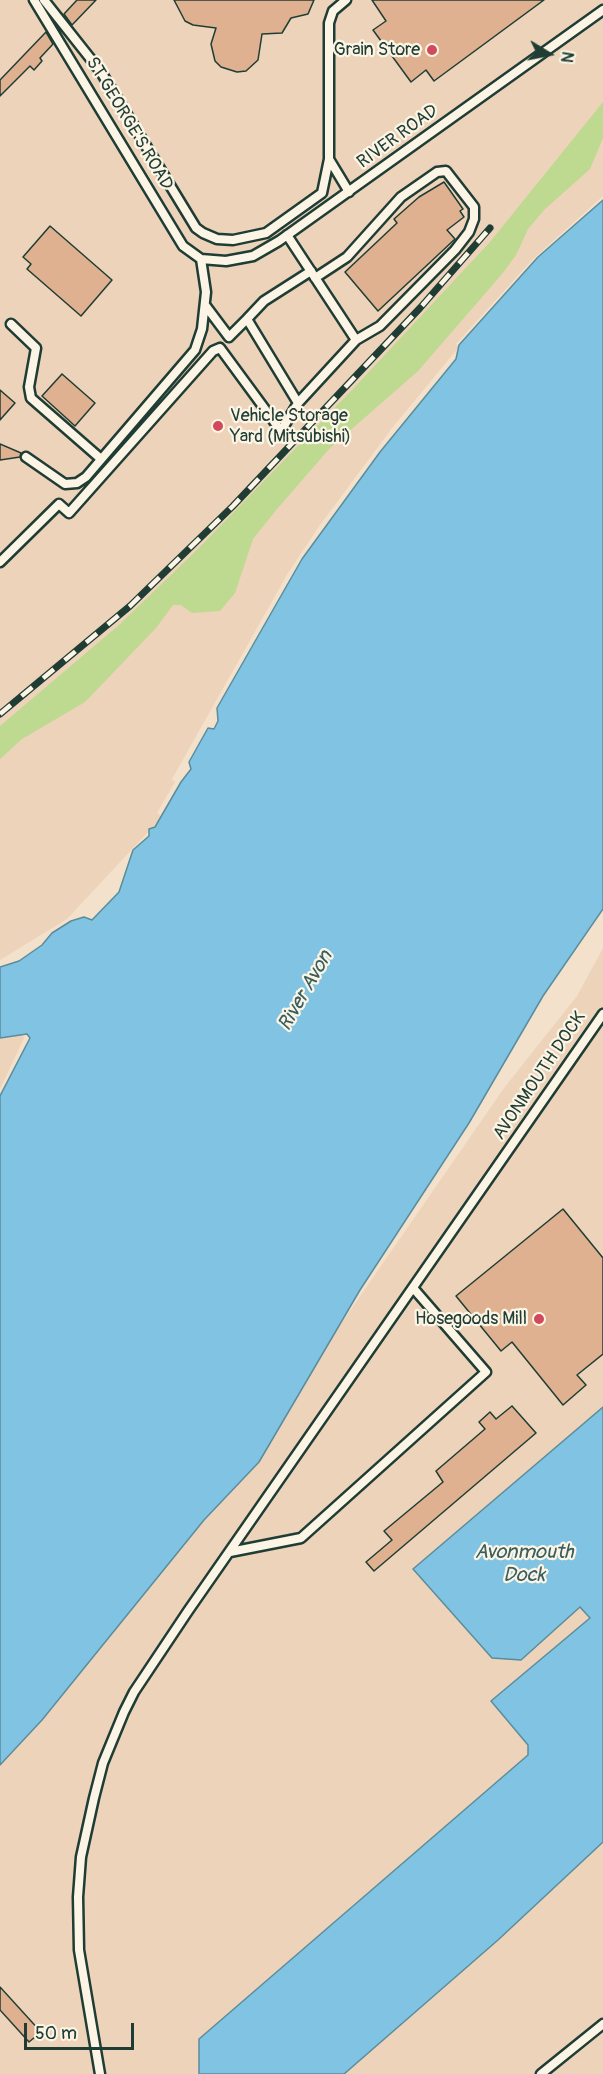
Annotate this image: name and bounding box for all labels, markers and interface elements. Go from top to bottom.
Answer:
north arrow [519,24,579,84]
place label: Grain Store [334,39,420,61]
marker: Grain Store [425,43,439,57]
text: N [556,50,578,64]
street label: ST GEORGE'S ROAD [81,53,177,195]
street label: RIVER ROAD [353,100,443,174]
place label: Vehicle Storage Yard (Mitsubishi) [230,405,351,448]
marker: Vehicle Storage Yard (Mitsubishi) [211,419,225,433]
water label: River Avon [273,947,339,1035]
street label: AVONMOUTH DOCK [489,1008,591,1144]
place label: Hosegoods Mill [415,1308,527,1330]
marker: Hosegoods Mill [532,1312,546,1326]
water label: Avonmouth Dock [475,1541,573,1588]
scale bar [27,2011,136,2049]
text: 50 m [35,2022,77,2045]

